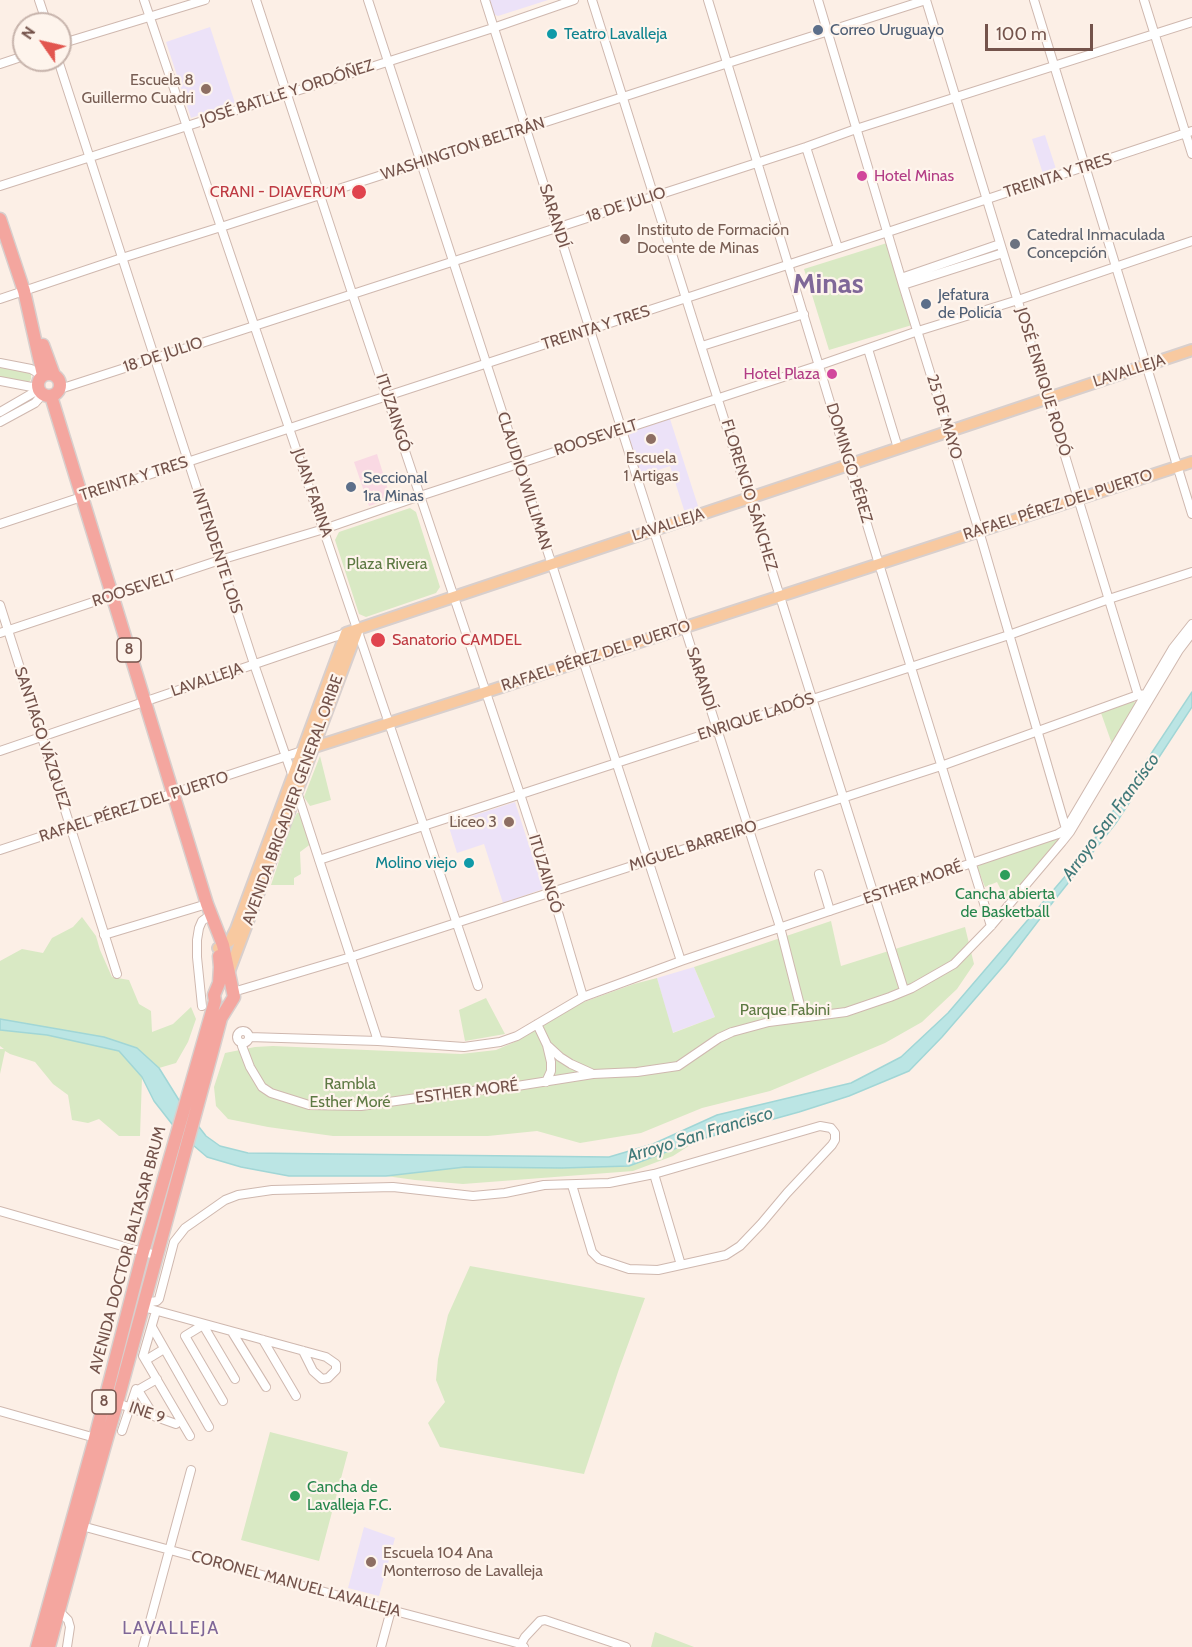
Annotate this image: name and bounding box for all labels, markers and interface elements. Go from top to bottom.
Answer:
north arrow [12,12,72,72]
scale bar [988,12,1096,50]
place label: Correo Uruguayo [830,20,944,40]
text: N [17,23,39,43]
marker: Correo Uruguayo [811,23,825,37]
text: 100 m [996,23,1047,45]
place label: Teatro Lavalleja [564,24,667,44]
marker: Teatro Lavalleja [545,27,559,41]
street label: JOSÉ BATLLE Y ORDÓÑEZ [198,56,376,130]
place label: Escuela 8 Guillermo Cuadri [81,70,194,108]
marker: Escuela 8 Guillermo Cuadri [199,82,213,96]
street label: WASHINGTON BELTRÁN [379,113,547,185]
street label: TREINTA Y TRES [1002,149,1114,203]
place label: Hotel Minas [874,166,954,186]
marker: Hotel Minas [855,169,869,183]
place label: CRANI - DIAVERUM [210,182,346,202]
street label: SARANDÍ [535,182,573,250]
marker: CRANI - DIAVERUM [350,183,368,201]
street label: 18 DE JULIO [584,183,668,227]
place label: Instituto de Formación Docente de Minas [637,220,789,258]
place label: Catedral Inmaculada Concepción [1027,225,1165,263]
marker: Instituto de Formación Docente de Minas [618,232,632,246]
marker: Catedral Inmaculada Concepción [1008,237,1022,251]
district label: Minas [792,268,864,302]
place label: Jefatura de Policía [938,285,1002,323]
marker: Jefatura de Policía [919,297,933,311]
street label: TREINTA Y TRES [540,301,652,355]
street label: JOSÉ ENRIQUE RODÓ [1011,305,1075,459]
street label: 18 DE JULIO [121,333,205,377]
street label: LAVALLEJA [1090,350,1168,392]
place label: Hotel Plaza [744,364,820,384]
marker: Hotel Plaza [825,367,839,381]
street label: ITUZAINGÓ [371,371,415,455]
street label: 25 DE MAYO [922,372,966,462]
street label: DOMINGO PÉREZ [822,401,876,525]
street label: CLAUDIO WILLIMAN [493,410,555,552]
street label: ROOSEVELT [552,415,640,461]
street label: FLORENCIO SÁNCHEZ [717,417,781,573]
marker: Escuela 1 Artigas [644,432,658,446]
street label: JUAN FARINA [288,446,336,540]
place label: Escuela 1 Artigas [624,448,678,486]
street label: TREINTA Y TRES [78,452,190,506]
street label: RAFAEL PÉREZ DEL PUERTO [961,465,1155,545]
place label: Seccional 1ra Minas [363,468,428,506]
marker: Seccional 1ra Minas [344,480,358,494]
street label: INTENDENTE LOIS [188,486,246,616]
street label: LAVALLEJA [629,504,707,546]
park label: Plaza Rivera [347,554,427,574]
street label: ROOSEVELT [90,566,178,612]
street label: RAFAEL PÉREZ DEL PUERTO [499,616,693,696]
place label: Sanatorio CAMDEL [392,630,522,650]
marker: Sanatorio CAMDEL [369,631,387,649]
road number: 8 [117,638,141,662]
street label: SARANDÍ [682,645,720,713]
street label: LAVALLEJA [169,659,245,701]
street label: SANTIAGO VÁZQUEZ [10,665,74,811]
street label: AVENIDA BRIGADIER GENERAL ORIBE [239,672,347,928]
street label: ENRIQUE LADÓS [695,689,817,745]
water label: Arroyo San Francisco [1058,749,1164,885]
street label: RAFAEL PÉREZ DEL PUERTO [37,767,231,847]
place label: Liceo 3 [449,812,497,832]
marker: Liceo 3 [502,815,516,829]
street label: MIGUEL BARREIRO [627,816,759,876]
street label: ITUZAINGÓ [524,832,566,916]
place label: Molino viejo [375,853,457,873]
marker: Molino viejo [462,856,476,870]
street label: ESTHER MORÉ [861,857,965,909]
marker: Cancha abierta de Basketball [998,868,1012,882]
place label: Cancha abierta de Basketball [955,884,1055,922]
park label: Parque Fabini [740,1000,830,1020]
park label: Rambla Esther Moré [310,1074,390,1112]
street label: ESTHER MORÉ [414,1076,520,1108]
water label: Arroyo San Francisco [624,1103,776,1167]
street label: AVENIDA DOCTOR BALTASAR BRUM [86,1124,170,1376]
road number: 8 [92,1390,116,1414]
street label: INE 9 [126,1398,168,1428]
place label: Cancha de Lavalleja F.C. [307,1477,392,1515]
marker: Cancha de Lavalleja F.C. [288,1489,302,1503]
place label: Escuela 104 Ana Monterroso de Lavalleja [383,1543,543,1581]
street label: CORONEL MANUEL LAVALLEJA [189,1547,403,1621]
marker: Escuela 104 Ana Monterroso de Lavalleja [364,1555,378,1569]
district label: LAVALLEJA [122,1618,220,1640]

